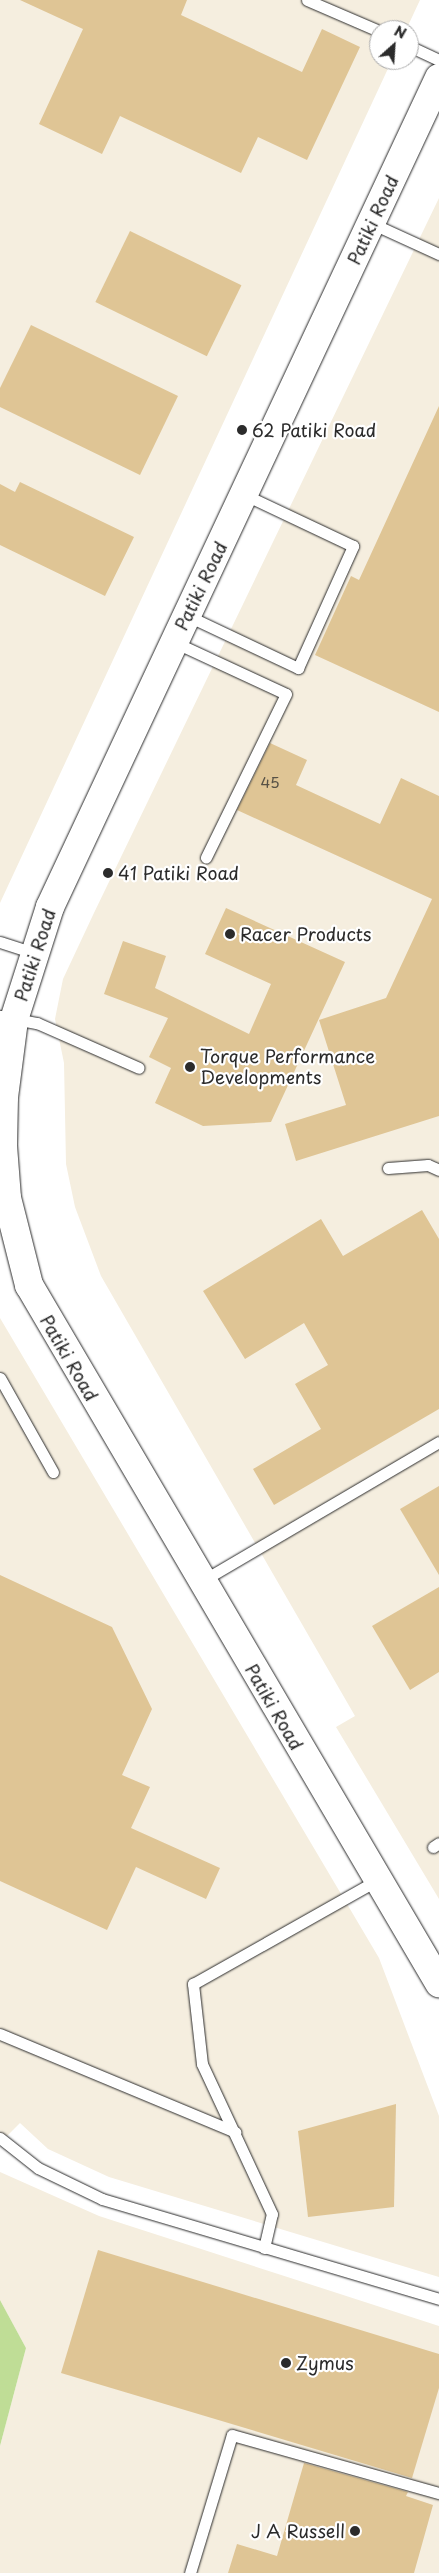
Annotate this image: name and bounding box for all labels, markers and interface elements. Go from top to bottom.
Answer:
north arrow [369,20,419,70]
text: N [391,20,410,44]
street label: Patiki Road [343,171,403,269]
place label: 62 Patiki Road [252,419,379,441]
marker: 62 Patiki Road [236,424,248,436]
street label: Patiki Road [170,537,232,635]
house number: 45 [260,773,280,791]
place label: 41 Patiki Road [118,862,241,884]
marker: 41 Patiki Road [102,867,114,879]
street label: Patiki Road [10,905,60,1005]
place label: Racer Products [240,923,371,945]
marker: Racer Products [224,928,236,940]
place label: Torque Performance Developments [200,1046,374,1088]
marker: Torque Performance Developments [184,1061,196,1073]
street label: Patiki Road [35,1310,103,1406]
street label: Patiki Road [240,1659,308,1755]
place label: Zymus [296,2352,354,2374]
marker: Zymus [280,2357,292,2369]
place label: J A Russell [250,2520,345,2542]
marker: J A Russell [349,2525,361,2537]

